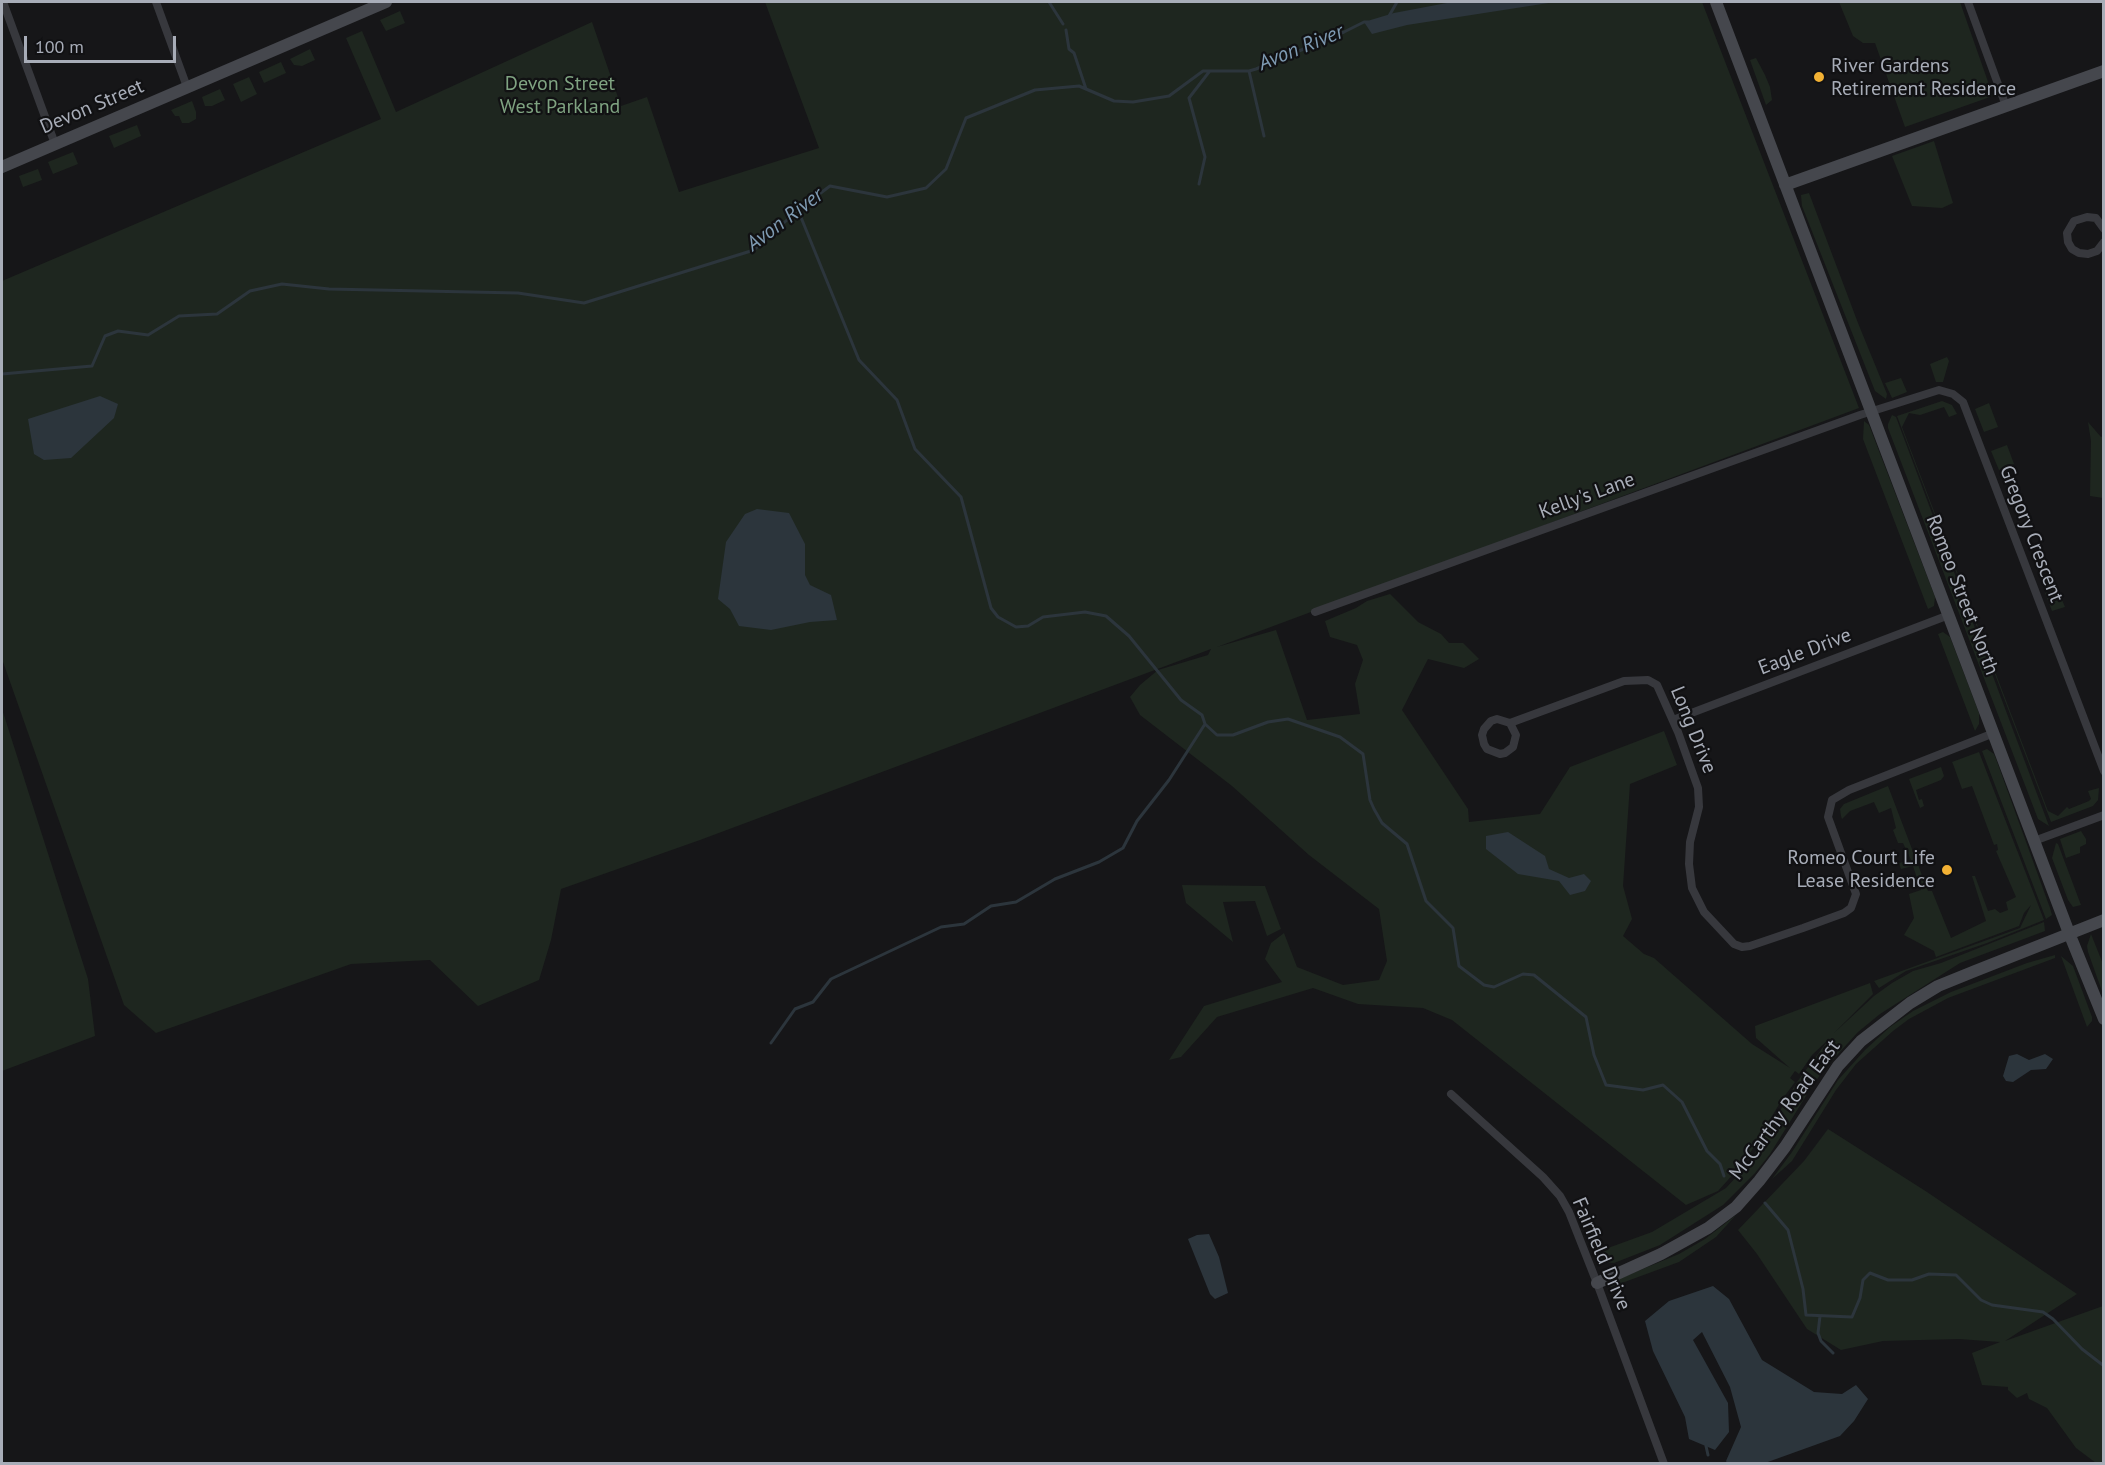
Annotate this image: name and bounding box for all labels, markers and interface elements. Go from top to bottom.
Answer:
water label: Avon River [1255,20,1347,76]
scale bar [27,24,178,62]
text: 100 m [35,35,84,58]
place label: River Gardens Retirement Residence [1831,54,2016,101]
marker: River Gardens Retirement Residence [1812,70,1826,84]
park label: Devon Street West Parkland [500,72,620,119]
street label: Devon Street [37,74,147,140]
water label: Avon River [742,183,828,257]
street label: Gregory Crescent [1994,462,2068,606]
street label: Kelly's Lane [1536,468,1638,524]
street label: Romeo Street North [1920,512,2004,678]
street label: Eagle Drive [1755,623,1855,681]
street label: Long Drive [1665,683,1721,777]
place label: Romeo Court Life Lease Residence [1787,846,1935,893]
marker: Romeo Court Life Lease Residence [1940,863,1954,877]
street label: McCarthy Road East [1725,1035,1845,1185]
street label: Fairfield Drive [1566,1194,1636,1314]

